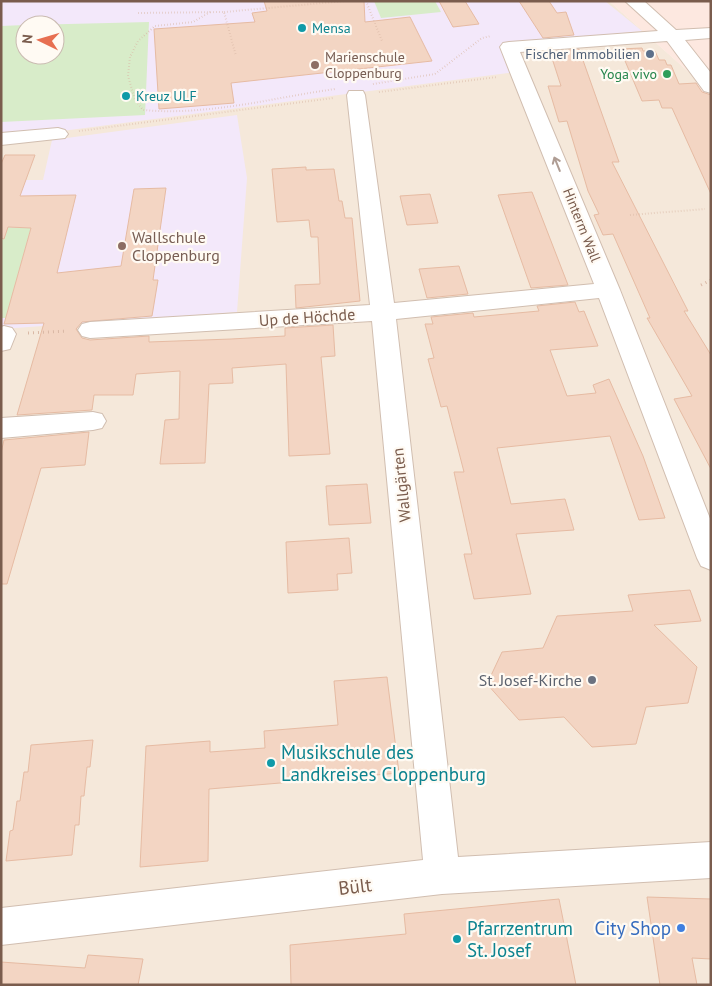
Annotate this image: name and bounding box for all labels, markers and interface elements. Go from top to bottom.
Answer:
north arrow [15,15,65,65]
place label: Mensa [312,19,351,37]
marker: Mensa [296,22,308,34]
text: N [18,33,36,44]
place label: Fischer Immobilien [525,45,640,63]
place label: Marienschule Cloppenburg [325,48,405,82]
marker: Fischer Immobilien [644,48,656,60]
marker: Marienschule Cloppenburg [309,59,321,71]
place label: Yoga vivo [600,65,657,83]
marker: Yoga vivo [661,68,673,80]
place label: Kreuz ULF [136,87,197,105]
marker: Kreuz ULF [120,90,132,102]
one-way arrow [552,157,561,172]
street label: Hinterm Wall [559,185,605,265]
place label: Wallschule Cloppenburg [132,227,220,265]
marker: Wallschule Cloppenburg [116,240,128,252]
street label: Up de Höchde [258,304,356,330]
street label: Wallgärten [387,447,415,523]
place label: St. Josef-Kirche [479,670,582,690]
marker: St. Josef-Kirche [586,674,598,686]
place label: Musikschule des Landkreises Cloppenburg [281,740,486,786]
marker: Musikschule des Landkreises Cloppenburg [265,757,277,769]
street label: Bült [337,872,374,900]
place label: Pfarrzentrum St. Josef [467,916,573,962]
place label: City Shop [594,916,671,940]
marker: City Shop [675,922,687,934]
marker: Pfarrzentrum St. Josef [451,933,463,945]

